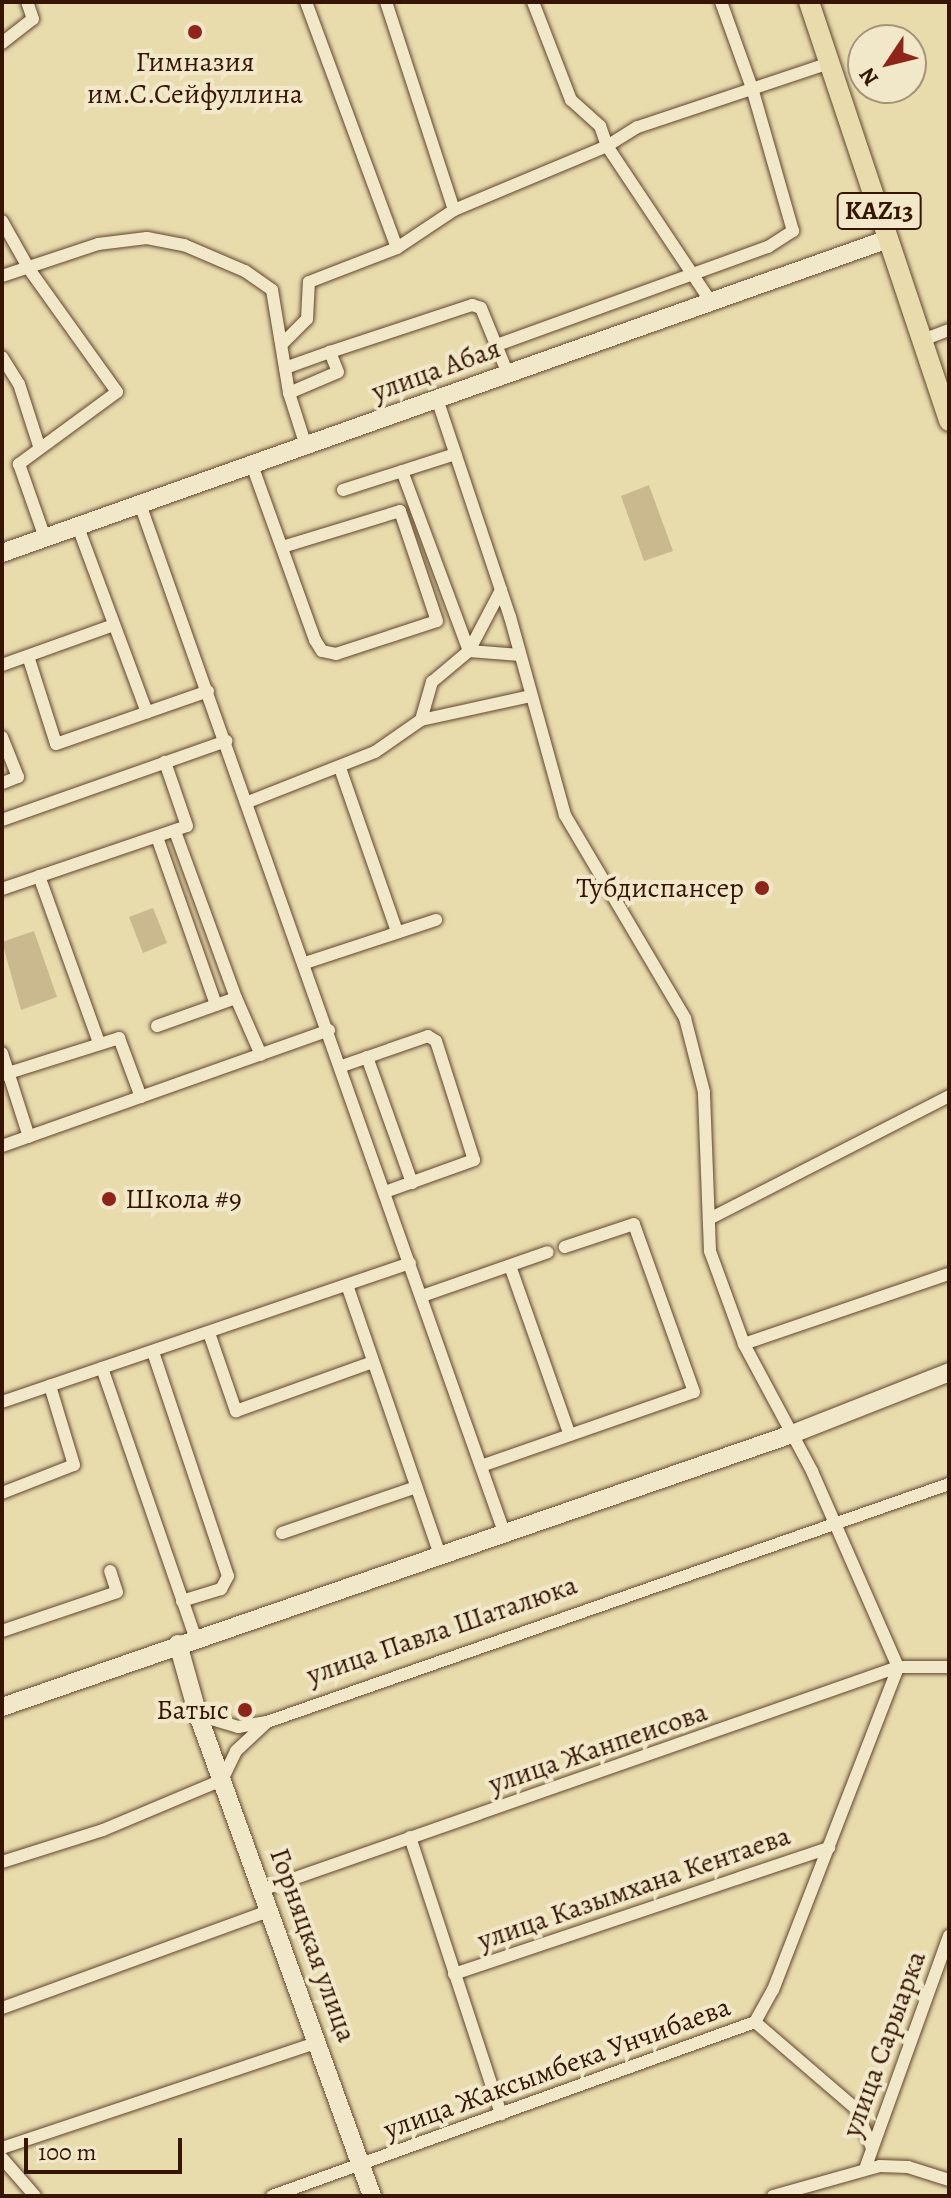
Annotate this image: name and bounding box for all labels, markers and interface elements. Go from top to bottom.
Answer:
marker: Гимназия им.С.Сейфуллина [186,23,204,41]
north arrow [847,24,927,104]
place label: Гимназия им.С.Сейфуллина [87,45,303,111]
text: N [852,61,886,92]
road number: KAZ13 [835,189,923,233]
street label: улица Абая [367,331,505,409]
place label: Тубдиспансер [576,871,744,905]
marker: Тубдиспансер [751,877,773,899]
place label: Школа #9 [125,1182,242,1216]
marker: Школа #9 [100,1190,118,1208]
street label: улица Павла Шаталюка [302,1568,582,1692]
place label: Батыс [156,1693,229,1727]
street label: улица Жанпеисова [484,1695,712,1801]
marker: Батыс [236,1701,254,1719]
street label: улица Казымхана Кентаева [473,1819,795,1957]
street label: Горняцкая улица [262,1844,364,2046]
street label: улица Сарыарка [835,1946,933,2142]
street label: улица Жаксымбека Унчибаева [379,1990,735,2146]
scale bar [28,2122,186,2172]
text: 100 m [38,2136,97,2168]

